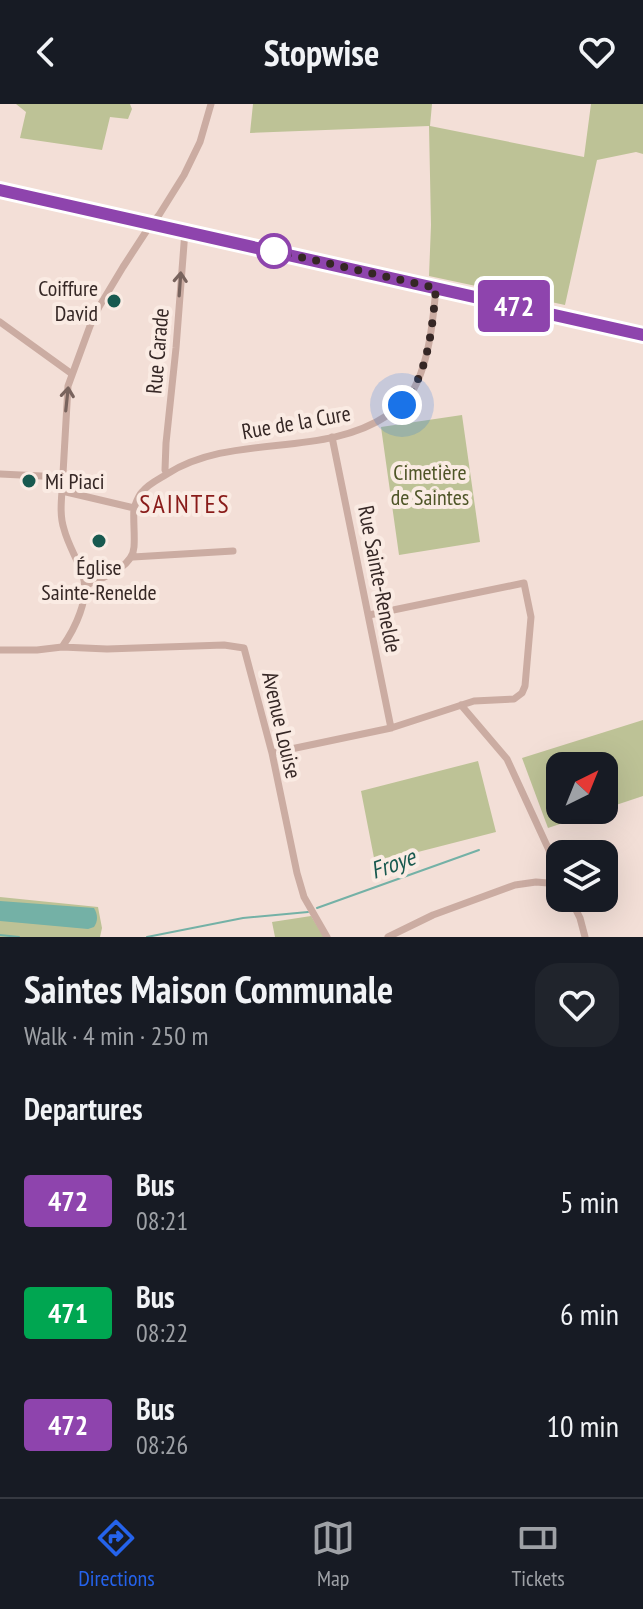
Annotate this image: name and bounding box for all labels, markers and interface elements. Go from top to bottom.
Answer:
text: Stopwise [264,29,379,76]
icon: back [24,30,68,74]
icon: heart [575,30,619,74]
unlabelled marker [257,234,291,268]
one-way arrow [173,271,188,298]
place label: Coiffure David [38,274,98,327]
line badge: 472 [468,280,560,332]
text: 472 [494,287,534,324]
marker: Coiffure David [105,292,123,310]
street label: Rue Carade [139,307,175,395]
your location [382,385,422,425]
one-way arrow [60,386,75,413]
street label: Rue de la Cure [239,399,353,445]
park label: Cimetière de Saintes [391,458,469,511]
place label: Mi Piaci [45,467,105,495]
marker: Mi Piaci [20,472,38,490]
district label: SAINTES [139,487,231,520]
street label: Rue Sainte-Renelde [352,503,408,655]
marker: Église Sainte-Renelde [90,532,108,550]
place label: Église Sainte-Renelde [41,553,157,606]
street label: Avenue Louise [256,669,308,781]
north arrow [546,752,618,824]
map controls [546,752,618,912]
water label: Froye [366,840,421,886]
button: layers [546,840,618,912]
button: heart [535,963,619,1047]
text: Saintes Maison Communale [24,964,393,1013]
text: Walk · 4 min · 250 m [24,1019,208,1052]
text: Departures [24,1089,142,1128]
text: Bus [136,1165,175,1204]
text: 472 [48,1182,88,1219]
text: 5 min [560,1182,619,1221]
text: 08:21 [136,1204,188,1237]
text: Bus [136,1277,175,1316]
text: 471 [48,1294,88,1331]
text: 6 min [560,1294,619,1333]
text: 08:22 [136,1316,188,1349]
text: Bus [136,1389,175,1428]
text: 472 [48,1406,88,1443]
text: 10 min [546,1406,619,1445]
text: 08:26 [136,1428,188,1461]
tab: Directions [78,1516,155,1592]
tab: Map [311,1516,355,1592]
tab: Tickets [511,1516,565,1592]

